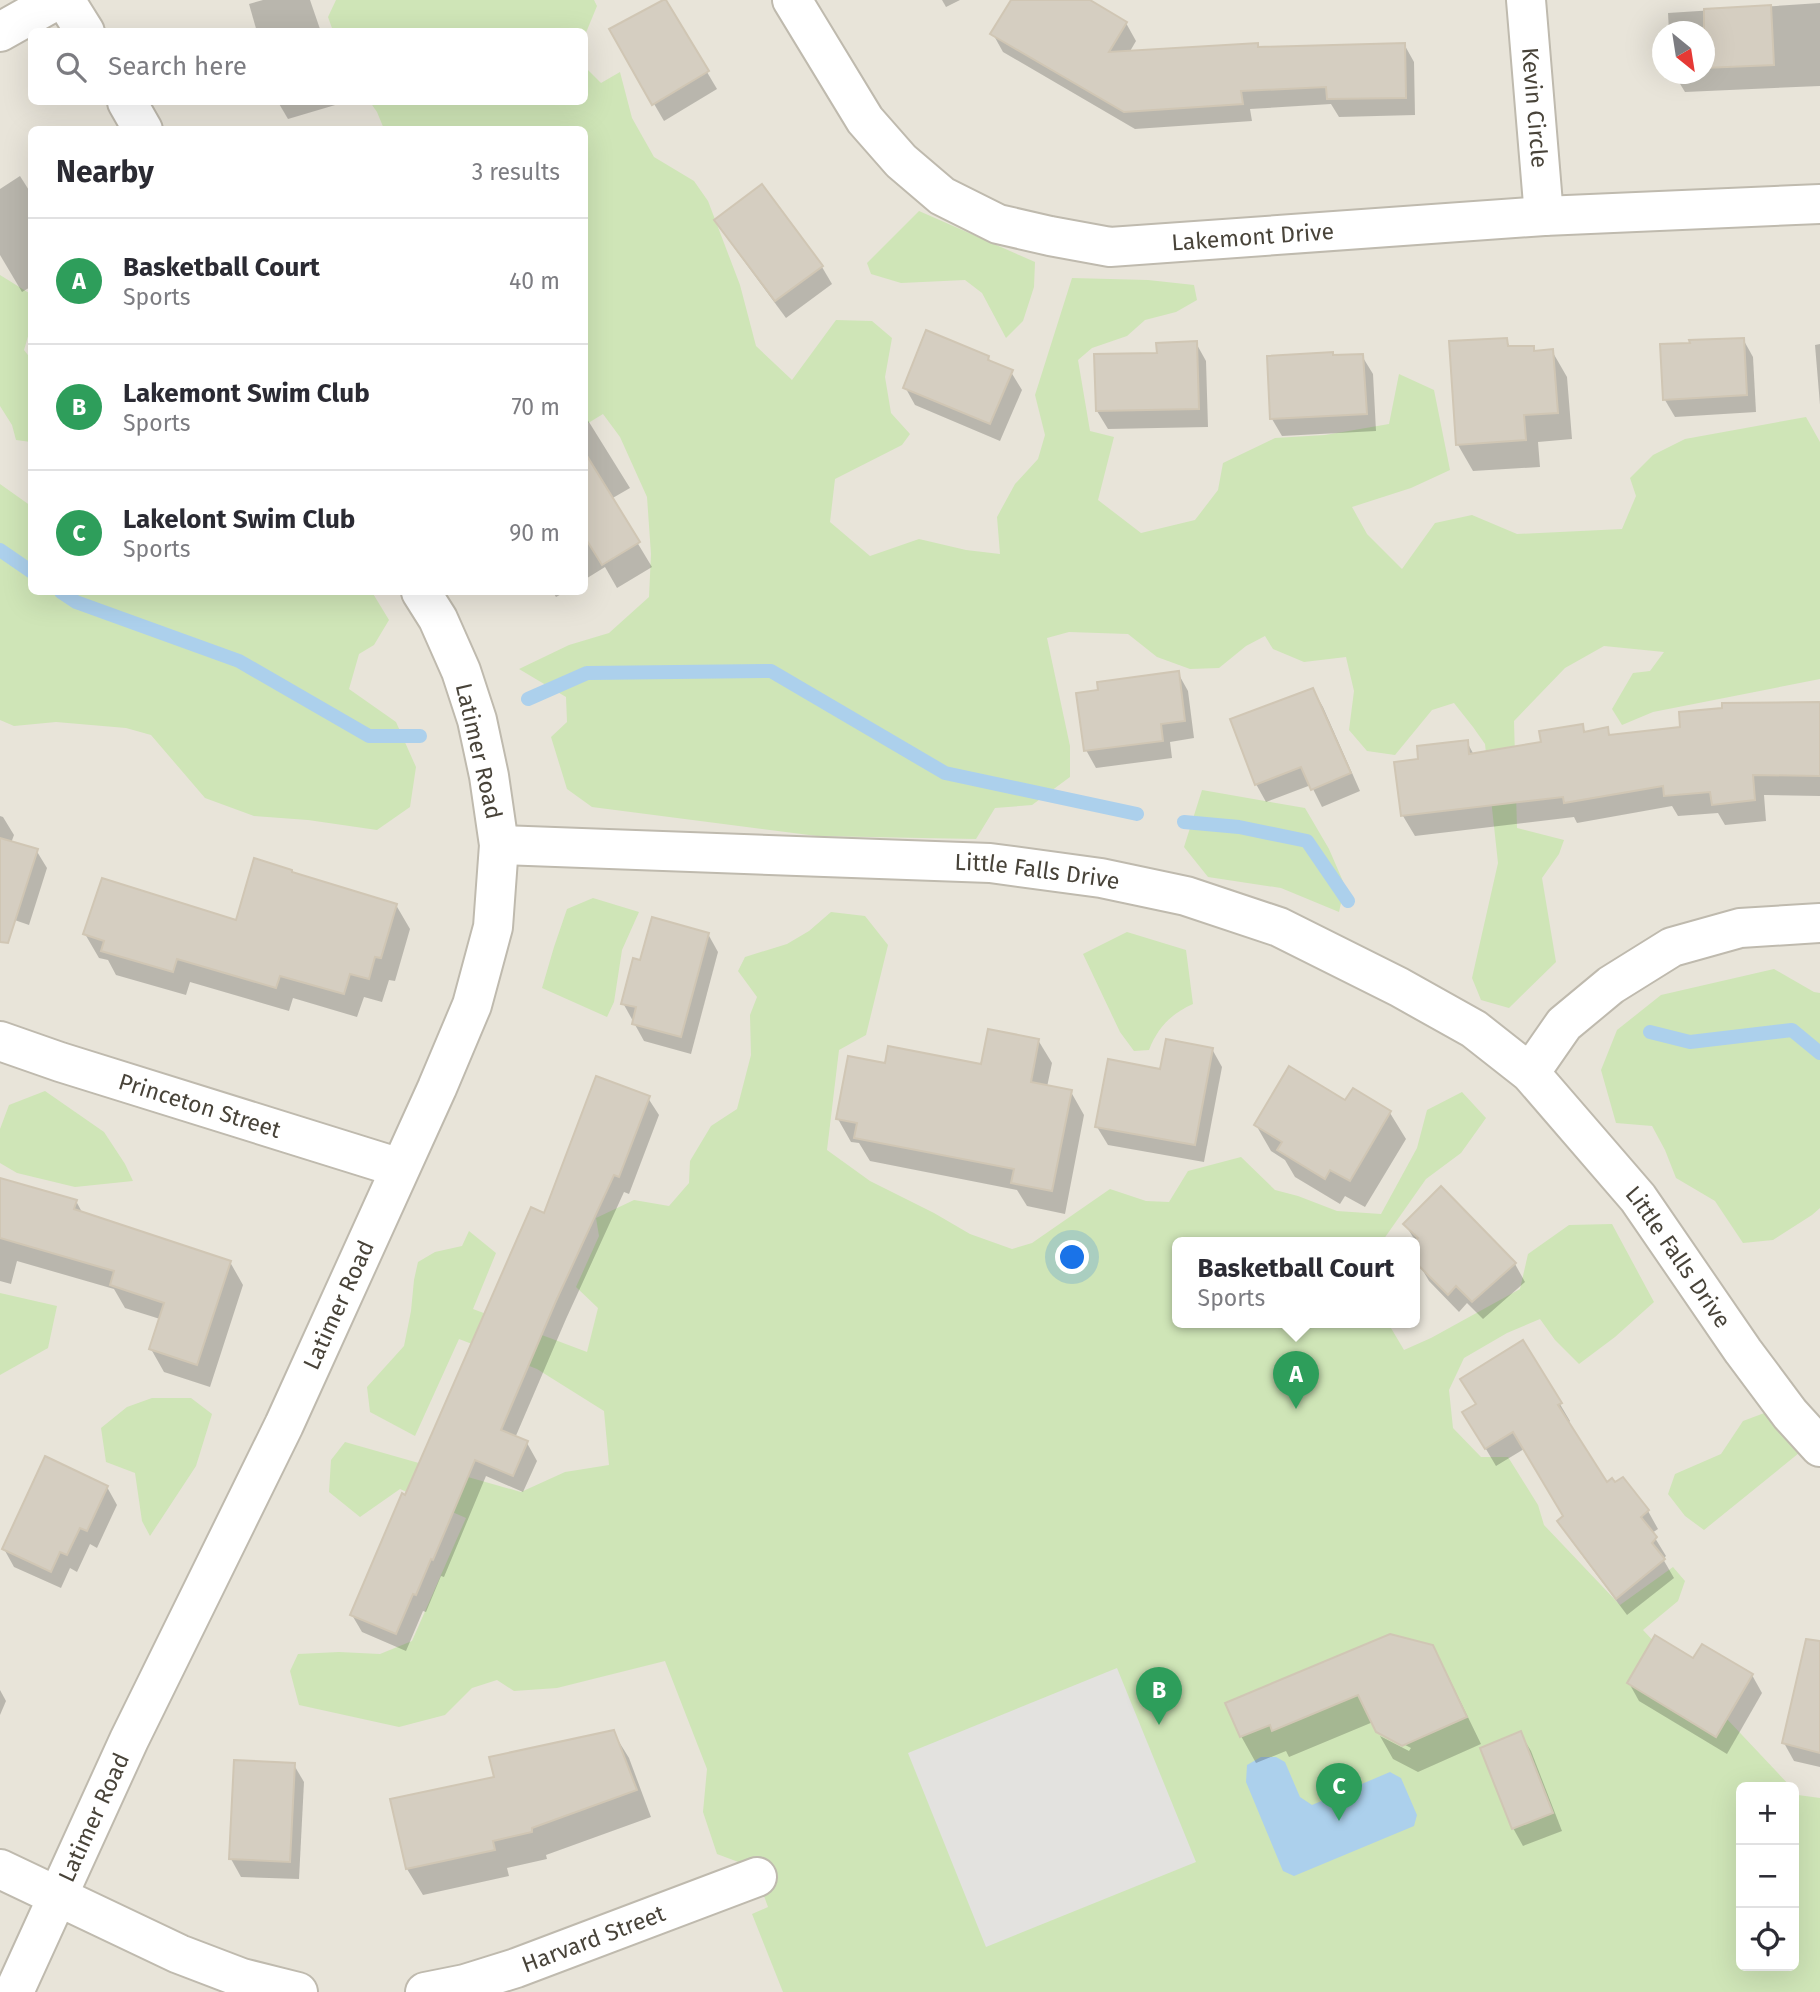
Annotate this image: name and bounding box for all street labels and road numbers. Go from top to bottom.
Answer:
street label: Kevin Circle [1516,46,1554,169]
street label: Lakemont Drive [1170,217,1335,257]
street label: Latimer Road [450,680,508,822]
street label: Little Falls Drive [954,848,1122,896]
street label: Princeton Street [115,1067,285,1144]
street label: Little Falls Drive [1620,1180,1737,1333]
street label: Latimer Road [297,1236,380,1374]
street label: Latimer Road [52,1748,135,1886]
street label: Harvard Street [518,1899,670,1979]

